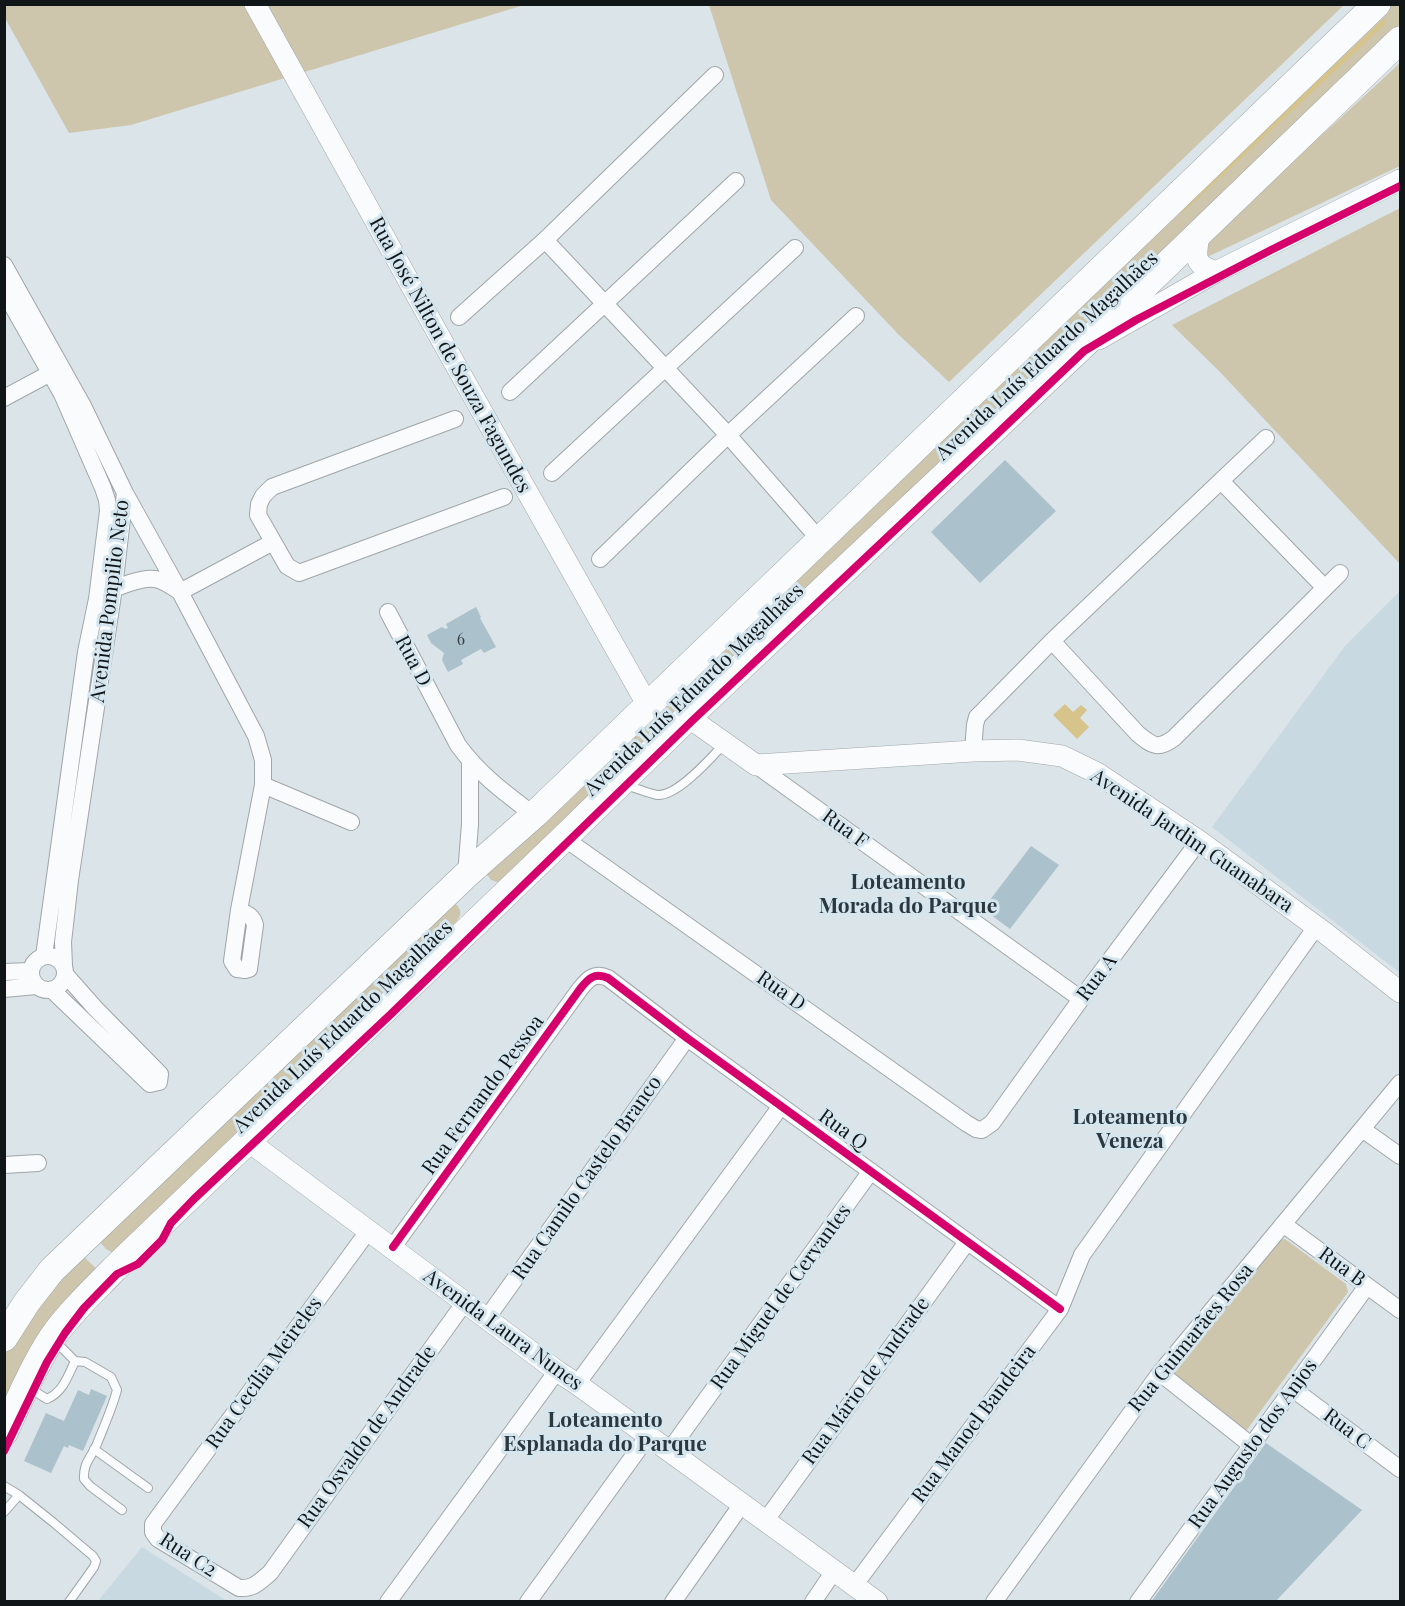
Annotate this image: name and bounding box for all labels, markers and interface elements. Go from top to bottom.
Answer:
street label: Rua José Nilton de Souza Fagundes [364,213,536,497]
street label: Avenida Luís Eduardo Magalhães [931,246,1163,466]
street label: Avenida Pompilio Neto [86,498,134,704]
street label: Avenida Luís Eduardo Magalhães [579,579,809,801]
house number: 6 [457,630,465,650]
street label: Rua D [390,632,436,690]
street label: Avenida Jardim Guanabara [1086,764,1298,918]
street label: Rua F [817,804,873,854]
district label: Loteamento Morada do Parque [819,869,997,919]
street label: Avenida Luís Eduardo Magalhães [228,916,458,1138]
street label: Rua A [1072,950,1122,1006]
street label: Rua D [752,966,810,1016]
street label: Rua Fernando Pessoa [417,1011,549,1179]
street label: Rua Camilo Castelo Branco [507,1071,667,1285]
street label: Rua Q [814,1104,872,1156]
district label: Loteamento Veneza [1072,1104,1188,1154]
street label: Rua Miguel de Cervantes [706,1200,856,1394]
street label: Rua B [1314,1242,1370,1292]
street label: Rua Guimarães Rosa [1124,1259,1258,1417]
street label: Avenida Laura Nunes [419,1264,587,1396]
street label: Rua Cecília Meireles [201,1292,327,1454]
street label: Rua Mário de Andrade [797,1293,935,1469]
street label: Rua Manoel Bandeira [907,1340,1041,1508]
street label: Rua Osvaldo de Andrade [293,1341,441,1533]
street label: Rua Augusto dos Anjos [1183,1355,1323,1533]
street label: Rua C [1319,1403,1375,1455]
district label: Loteamento Esplanada do Parque [503,1407,707,1457]
street label: Rua C2 [155,1528,221,1582]

